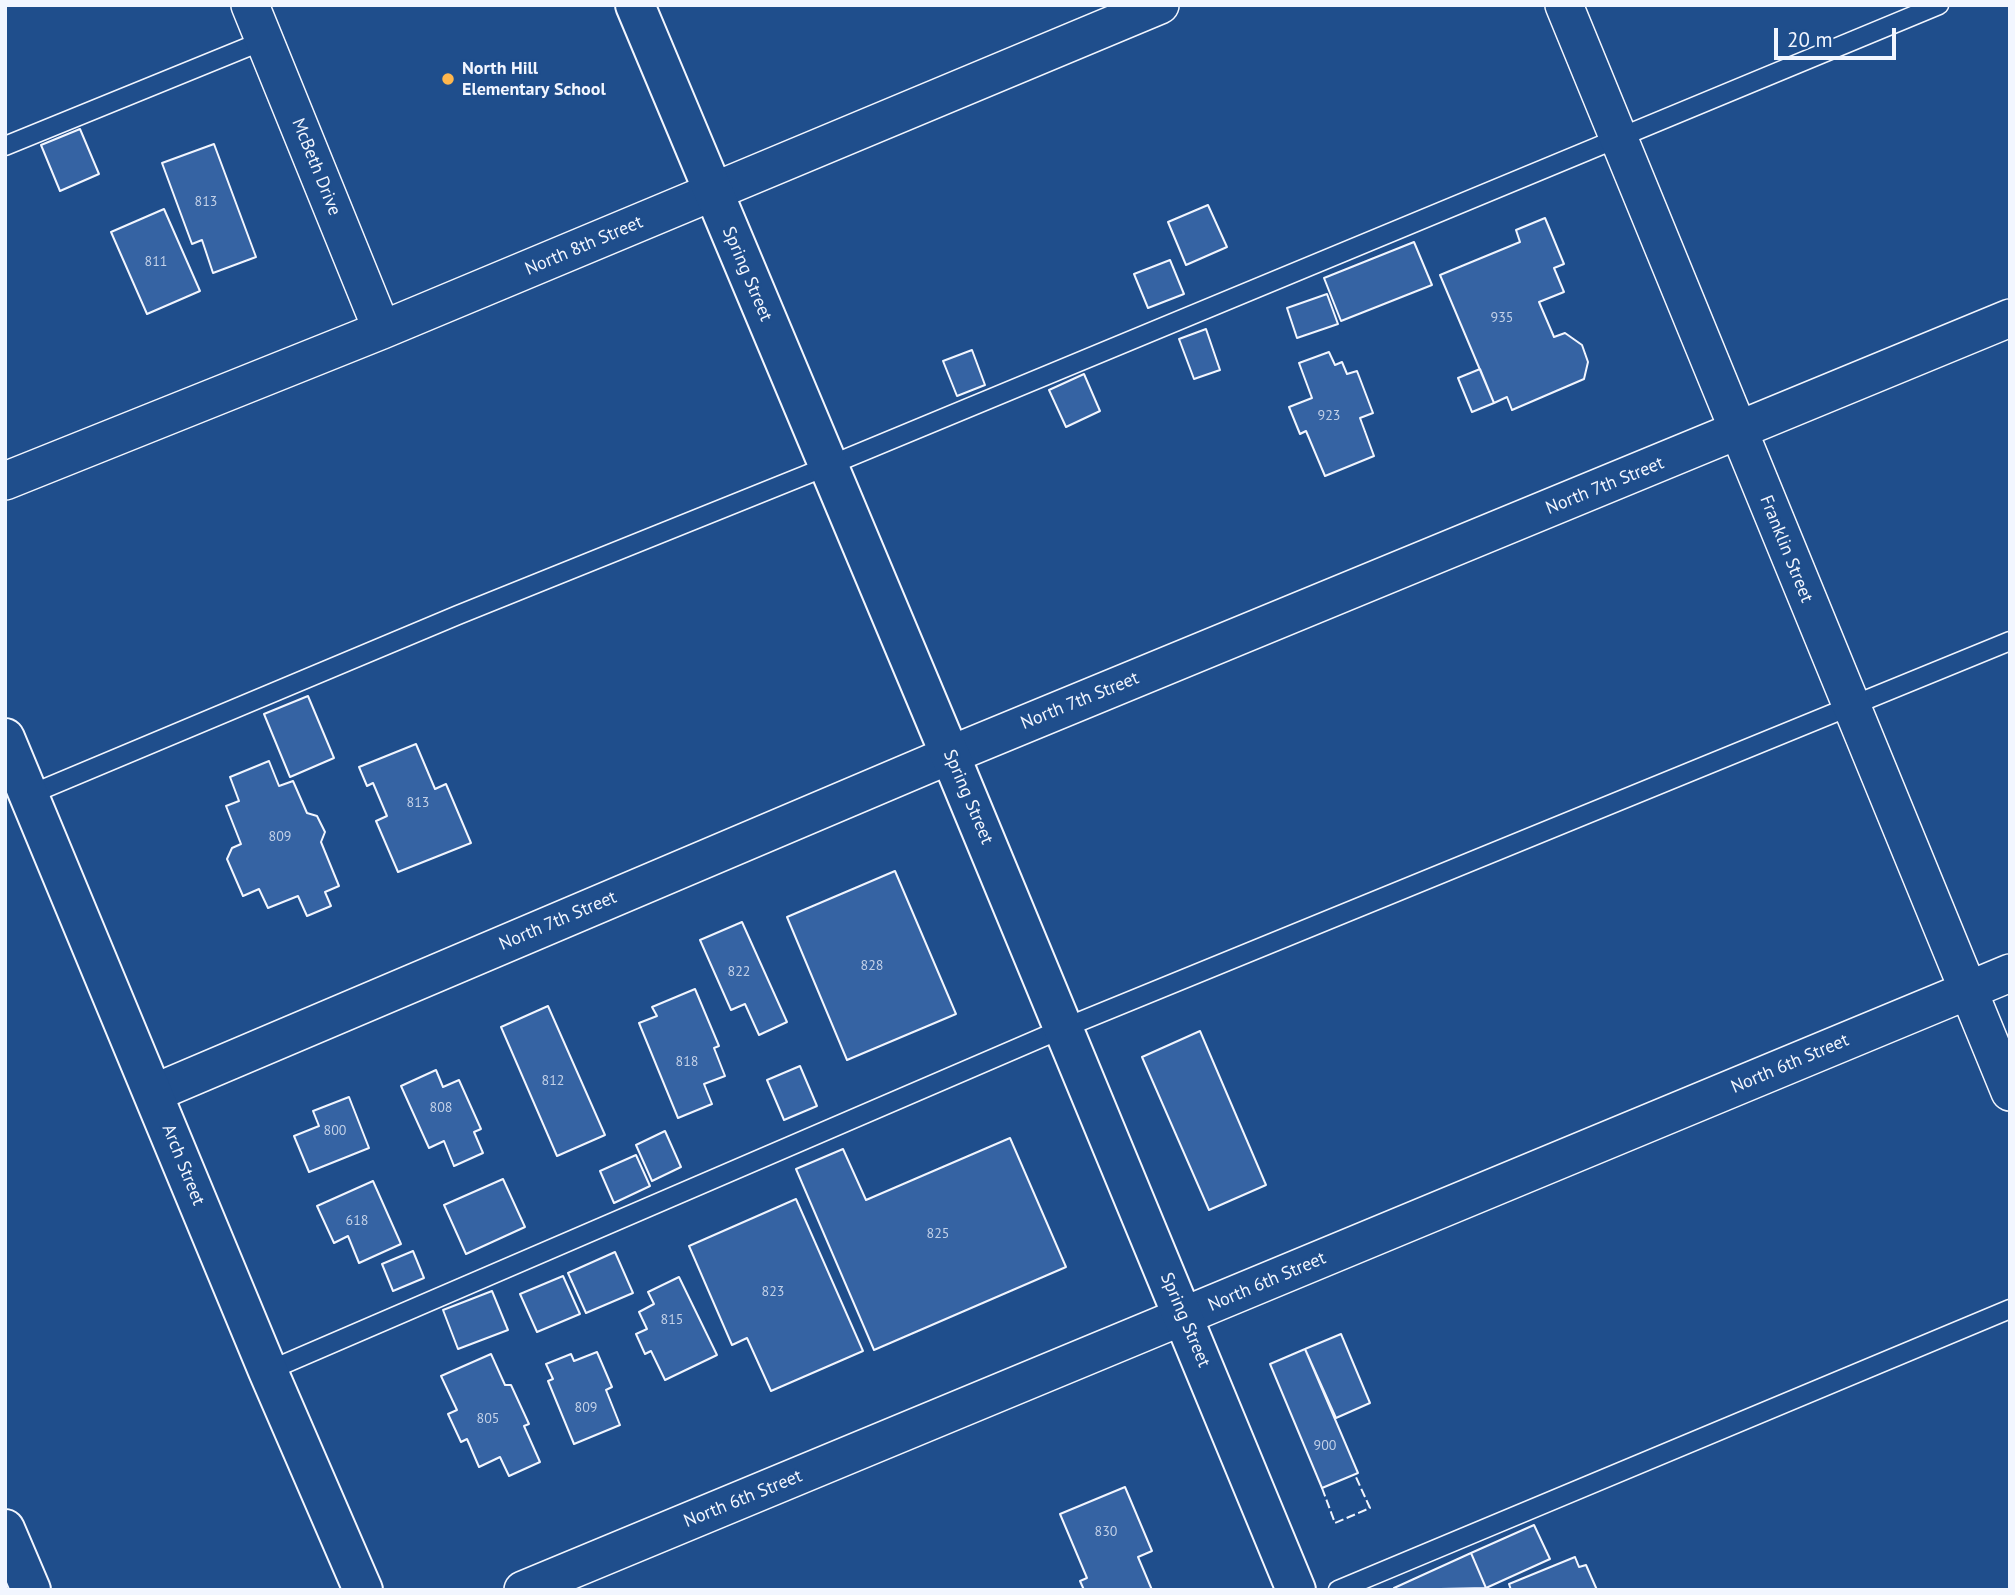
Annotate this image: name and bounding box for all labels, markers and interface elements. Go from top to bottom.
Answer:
scale bar [1777,14,1899,58]
text: 20 m [1787,26,1833,53]
place label: North Hill Elementary School [462,58,606,100]
marker: North Hill Elementary School [440,71,456,87]
street label: McBeth Drive [287,115,345,219]
house number: 813 [195,194,217,210]
street label: North 8th Street [522,211,646,281]
street label: Spring Street [717,224,777,324]
house number: 811 [145,254,167,270]
house number: 935 [1491,310,1513,326]
house number: 923 [1318,408,1340,424]
street label: North 7th Street [1543,453,1667,519]
street label: Franklin Street [1755,492,1817,606]
street label: North 7th Street [1018,668,1142,734]
street label: Spring Street [938,747,998,847]
house number: 813 [407,795,429,811]
house number: 809 [269,829,291,845]
street label: North 7th Street [496,887,620,955]
house number: 828 [861,958,883,974]
house number: 822 [728,964,750,980]
street label: North 6th Street [1728,1029,1852,1099]
house number: 818 [676,1054,698,1070]
house number: 812 [542,1073,564,1089]
house number: 808 [430,1100,452,1116]
street label: Arch Street [157,1121,209,1209]
house number: 800 [324,1123,346,1139]
house number: 618 [346,1213,368,1229]
house number: 825 [927,1226,949,1242]
street label: North 6th Street [1205,1247,1329,1317]
street label: Spring Street [1155,1270,1215,1370]
house number: 823 [762,1284,784,1300]
house number: 815 [661,1312,683,1328]
house number: 809 [575,1400,597,1416]
house number: 805 [477,1411,499,1427]
house number: 900 [1314,1438,1336,1454]
street label: North 6th Street [681,1465,805,1533]
house number: 830 [1095,1524,1117,1540]

